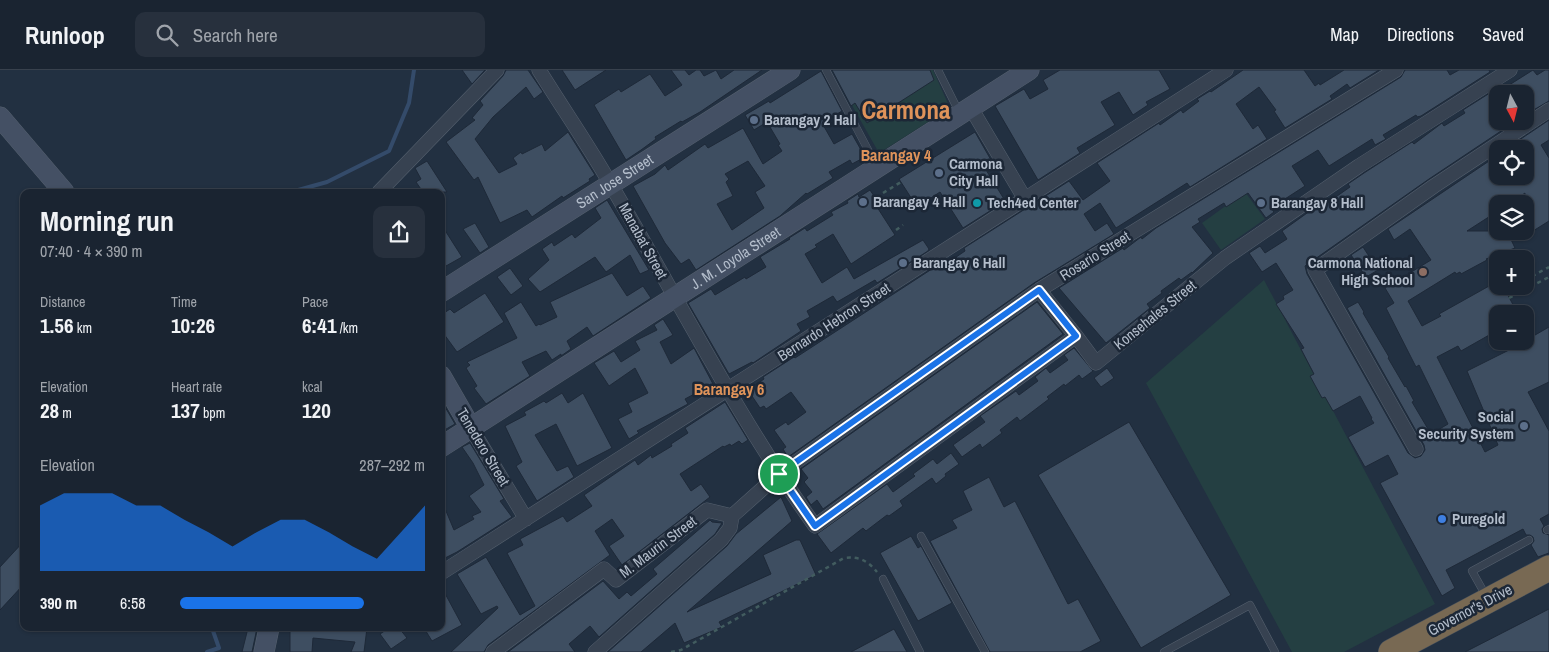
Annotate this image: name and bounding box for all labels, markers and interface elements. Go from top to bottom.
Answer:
search box [135,12,485,57]
text: Runloop [25,19,105,51]
icon: search [153,21,181,49]
text: Search here [193,22,278,48]
text: Map [1330,22,1359,47]
text: Directions [1387,22,1454,47]
text: Saved [1482,22,1524,47]
north arrow [1489,85,1534,130]
map controls [1489,85,1534,350]
district label: Carmona [862,93,951,127]
place label: Barangay 2 Hall [764,109,856,130]
marker: Barangay 2 Hall [748,114,760,126]
button: locate [1489,140,1534,185]
district label: Barangay 4 [861,144,932,166]
street label: San Jose Street [572,148,658,213]
place label: Carmona City Hall [949,153,1002,191]
marker: Carmona City Hall [933,167,945,179]
place label: Barangay 4 Hall [873,191,965,212]
place label: Tech4ed Center [987,192,1079,213]
place label: Barangay 8 Hall [1271,192,1363,213]
button: layers [1489,195,1534,240]
marker: Barangay 4 Hall [857,196,869,208]
marker: Tech4ed Center [971,197,983,209]
marker: Barangay 8 Hall [1255,197,1267,209]
street label: Manabat Street [614,199,673,283]
text: Morning run [40,202,174,240]
button: share [373,206,425,258]
street label: J. M. Loyola Street [687,221,785,294]
street label: Rosario Street [1056,225,1134,285]
text: 07:40 · 4 × 390 m [40,240,143,262]
button: + [1489,250,1534,295]
place label: Barangay 6 Hall [913,252,1005,273]
place label: Carmona National High School [1308,252,1413,290]
marker: Barangay 6 Hall [897,257,909,269]
marker: Carmona National High School [1417,266,1429,278]
street label: Konsehales Street [1109,274,1201,354]
street label: Bernardo Hebron Street [773,277,895,366]
text: Distance [40,293,85,311]
text: Time [171,293,197,311]
text: Pace [302,293,328,311]
button: − [1489,305,1534,350]
text: 1.56 [40,311,74,340]
text: 10:26 [171,311,215,340]
text: 6:41 [302,311,336,340]
text: km [74,319,92,337]
text: /km [336,319,358,337]
text: Elevation [40,378,88,396]
text: Heart rate [171,378,222,396]
text: kcal [302,378,322,396]
district label: Barangay 6 [694,378,764,400]
text: 28 [40,396,59,425]
text: 137 [171,396,200,425]
text: 120 [302,396,331,425]
text: m [59,404,72,422]
text: bpm [200,404,225,422]
street label: Tenedero Street [452,404,515,490]
place label: Social Security System [1418,406,1514,444]
marker: Social Security System [1518,420,1530,432]
pin [758,453,800,495]
text: Elevation [40,454,95,476]
text: 287–292 m [359,454,425,476]
icon: arrive [765,460,793,488]
place label: Puregold [1452,508,1505,529]
street label: M. Maurin Street [615,510,701,583]
marker: Puregold [1436,513,1448,525]
street label: Governor's Drive [1424,578,1516,641]
text: 390 m [40,592,77,614]
text: 6:58 [120,592,146,614]

